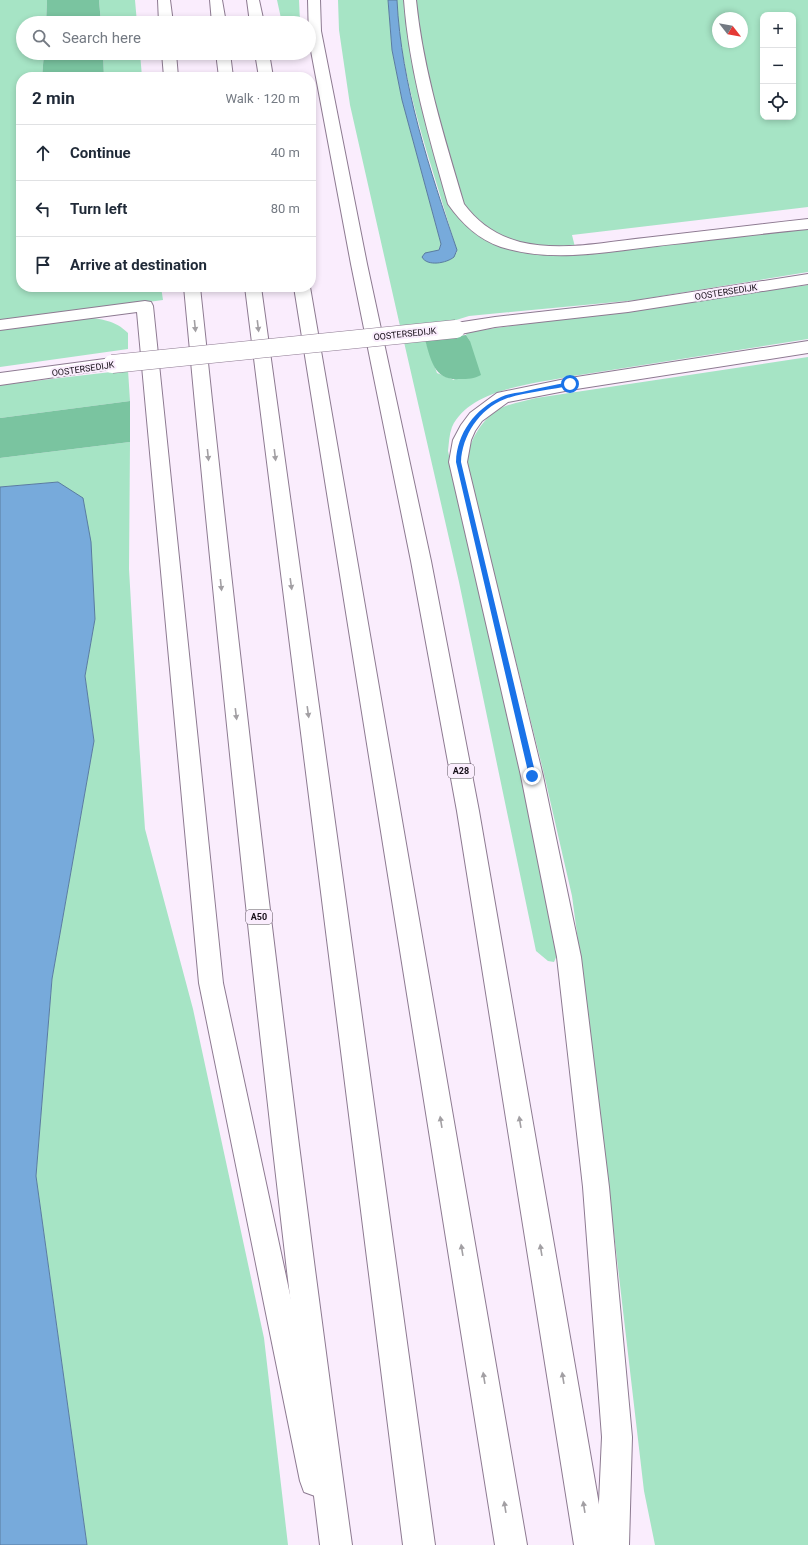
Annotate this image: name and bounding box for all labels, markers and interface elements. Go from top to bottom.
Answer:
north arrow [712,12,748,48]
map controls [760,12,796,120]
button: + [760,12,796,48]
search box [16,16,316,60]
icon: search [30,27,52,49]
text: Search here [62,29,141,47]
button: − [760,48,796,84]
button: locate [760,84,796,120]
text: 2 min [32,88,75,108]
text: Walk · 120 m [225,91,300,106]
icon: ahead [32,142,54,164]
text: Continue [70,144,131,162]
text: 40 m [271,145,300,160]
icon: left [32,198,54,220]
text: Turn left [70,200,127,218]
text: 80 m [271,201,300,216]
icon: arrive [32,254,54,276]
text: Arrive at destination [70,256,207,274]
street label: OOSTERSEDIJK [694,282,758,302]
one-way arrow [192,320,199,332]
one-way arrow [255,320,261,332]
street label: OOSTERSEDIJK [373,326,437,342]
street label: OOSTERSEDIJK [51,360,115,378]
route start [561,375,579,393]
one-way arrow [205,449,212,461]
one-way arrow [271,449,278,461]
one-way arrow [218,578,224,591]
one-way arrow [288,578,294,590]
one-way arrow [305,706,311,719]
one-way arrow [233,708,239,720]
road number: A28 [448,764,474,778]
route end [523,767,541,785]
road number: A50 [246,910,272,924]
one-way arrow [438,1116,444,1128]
one-way arrow [517,1116,523,1128]
one-way arrow [459,1244,465,1256]
one-way arrow [538,1244,544,1256]
one-way arrow [480,1372,486,1384]
one-way arrow [560,1372,566,1384]
one-way arrow [502,1500,508,1513]
one-way arrow [581,1500,587,1513]

